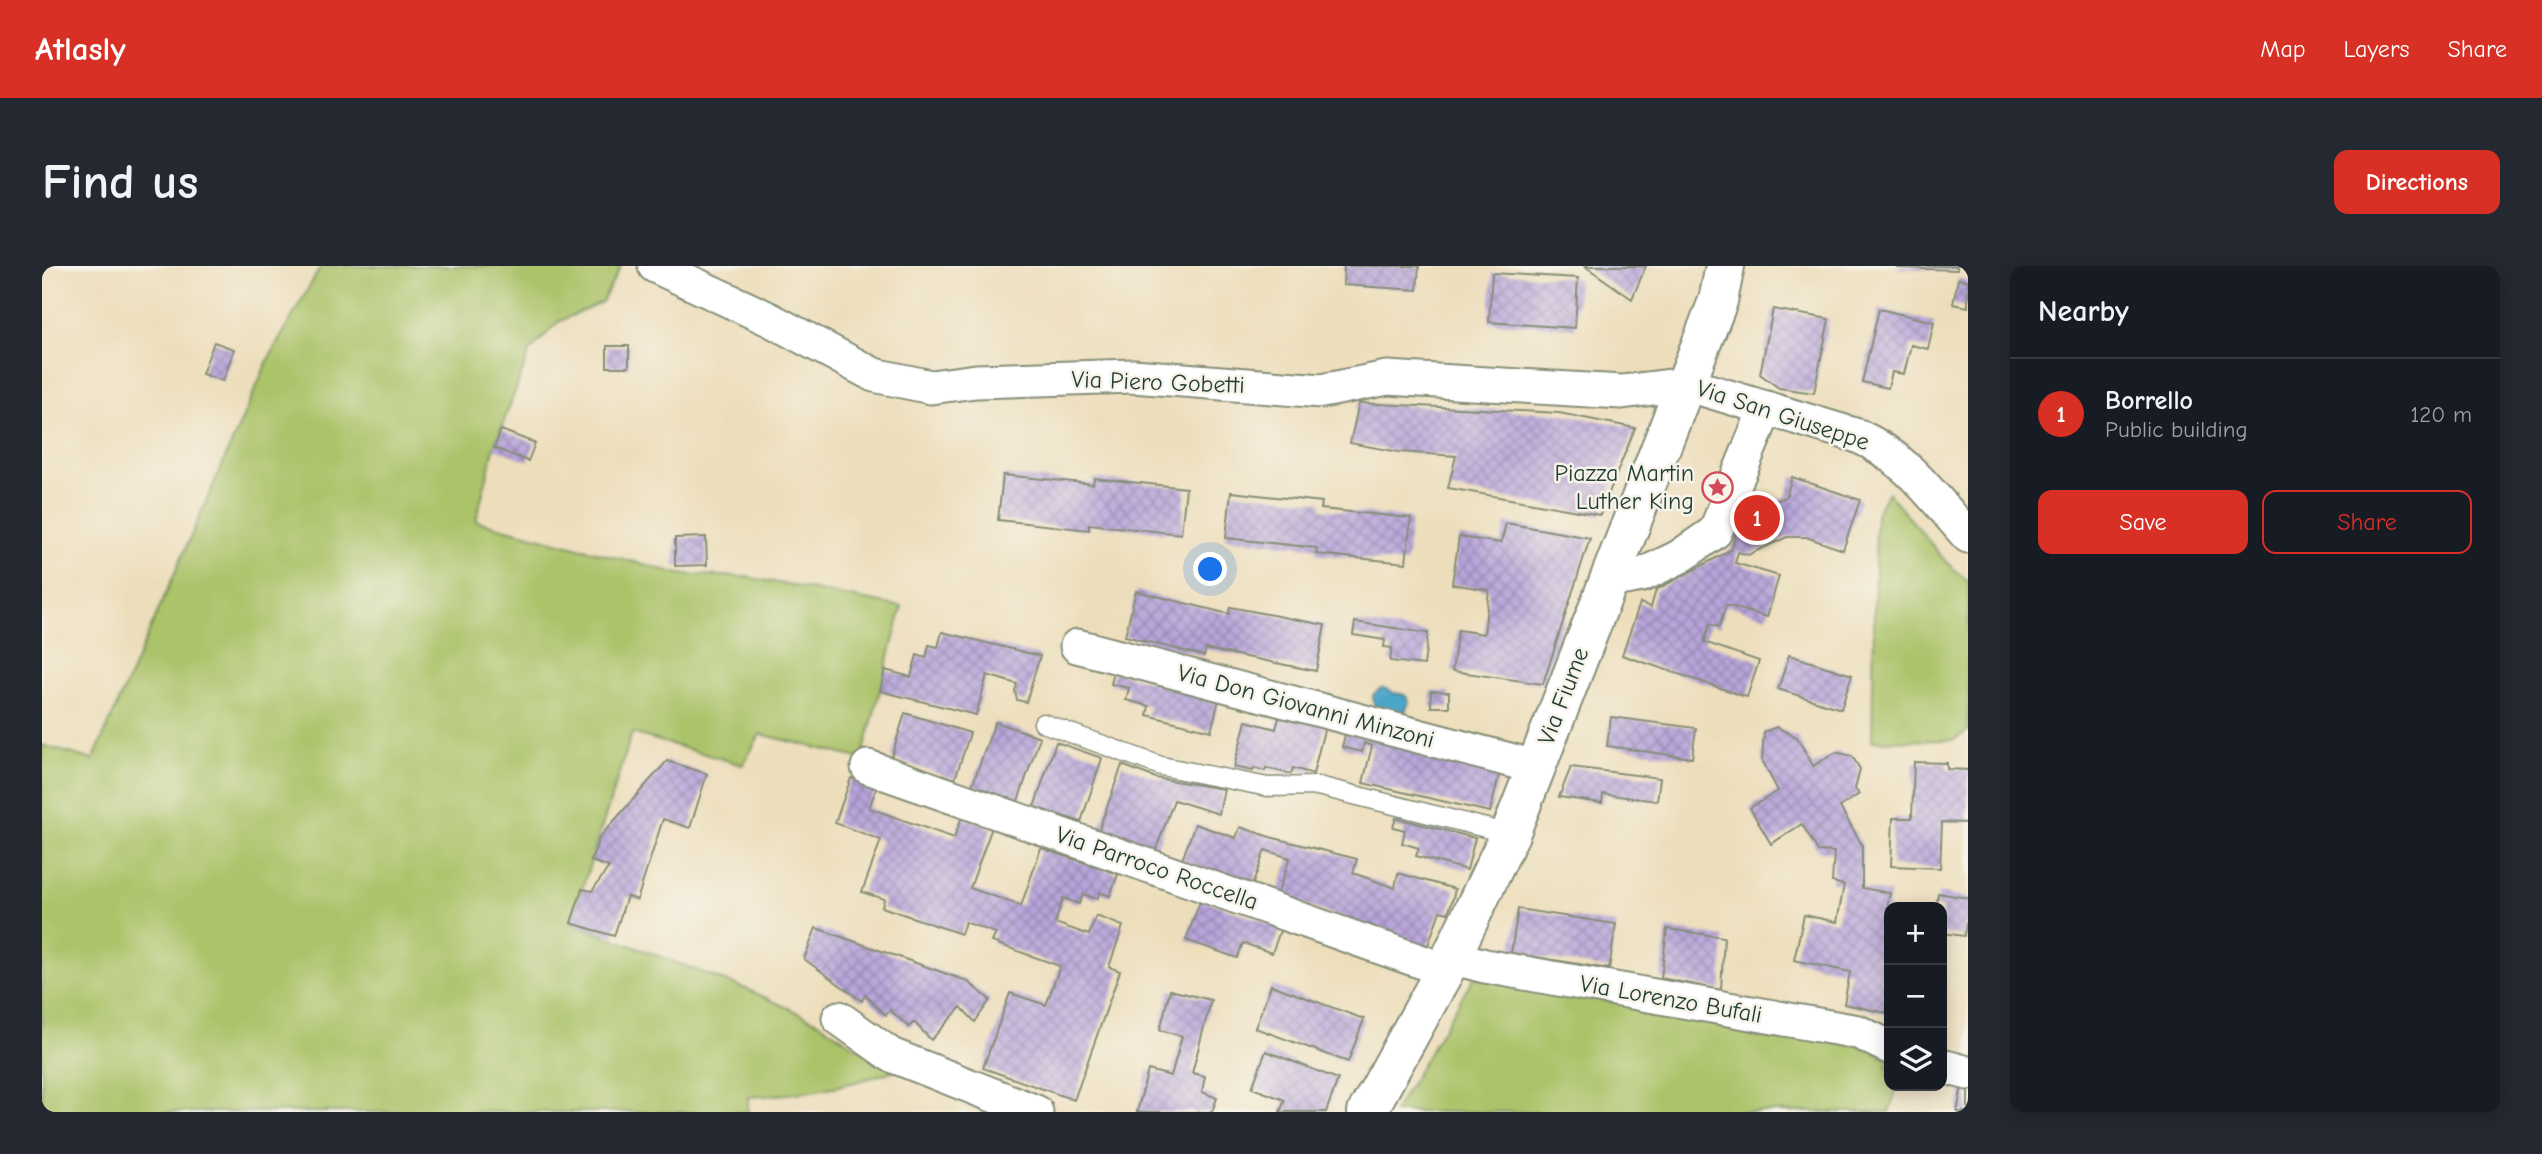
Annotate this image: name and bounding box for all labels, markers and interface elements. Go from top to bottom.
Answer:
text: Atlasly [35,30,126,68]
text: Map [2260,35,2306,63]
text: Layers [2344,35,2409,63]
text: Share [2447,35,2507,63]
button: Directions [2334,150,2500,214]
text: Find us [42,154,198,210]
text: Nearby [2038,294,2129,329]
street label: Via Piero Gobetti [1071,365,1245,399]
street label: Via San Giuseppe [1693,374,1873,456]
text: Borrello [2105,386,2193,416]
text: 1 [2056,401,2066,428]
text: 120 m [2410,401,2472,428]
text: Public building [2105,416,2248,443]
place label: Piazza Martin Luther King [1554,459,1694,515]
place icon: Piazza Martin Luther King [1700,470,1734,504]
button: Save [2038,490,2248,554]
button: Share [2262,490,2472,554]
pin: 1 [1734,492,1780,544]
your location [1193,552,1227,586]
street label: Via Fiume [1532,643,1594,749]
street label: Via Don Giovanni Minzoni [1174,658,1438,754]
street label: Via Parroco Roccella [1052,820,1262,916]
map controls [1884,902,1947,1091]
button: + [1884,902,1947,965]
button: − [1884,965,1947,1028]
street label: Via Lorenzo Bufali [1578,969,1764,1029]
button: layers [1884,1028,1947,1091]

